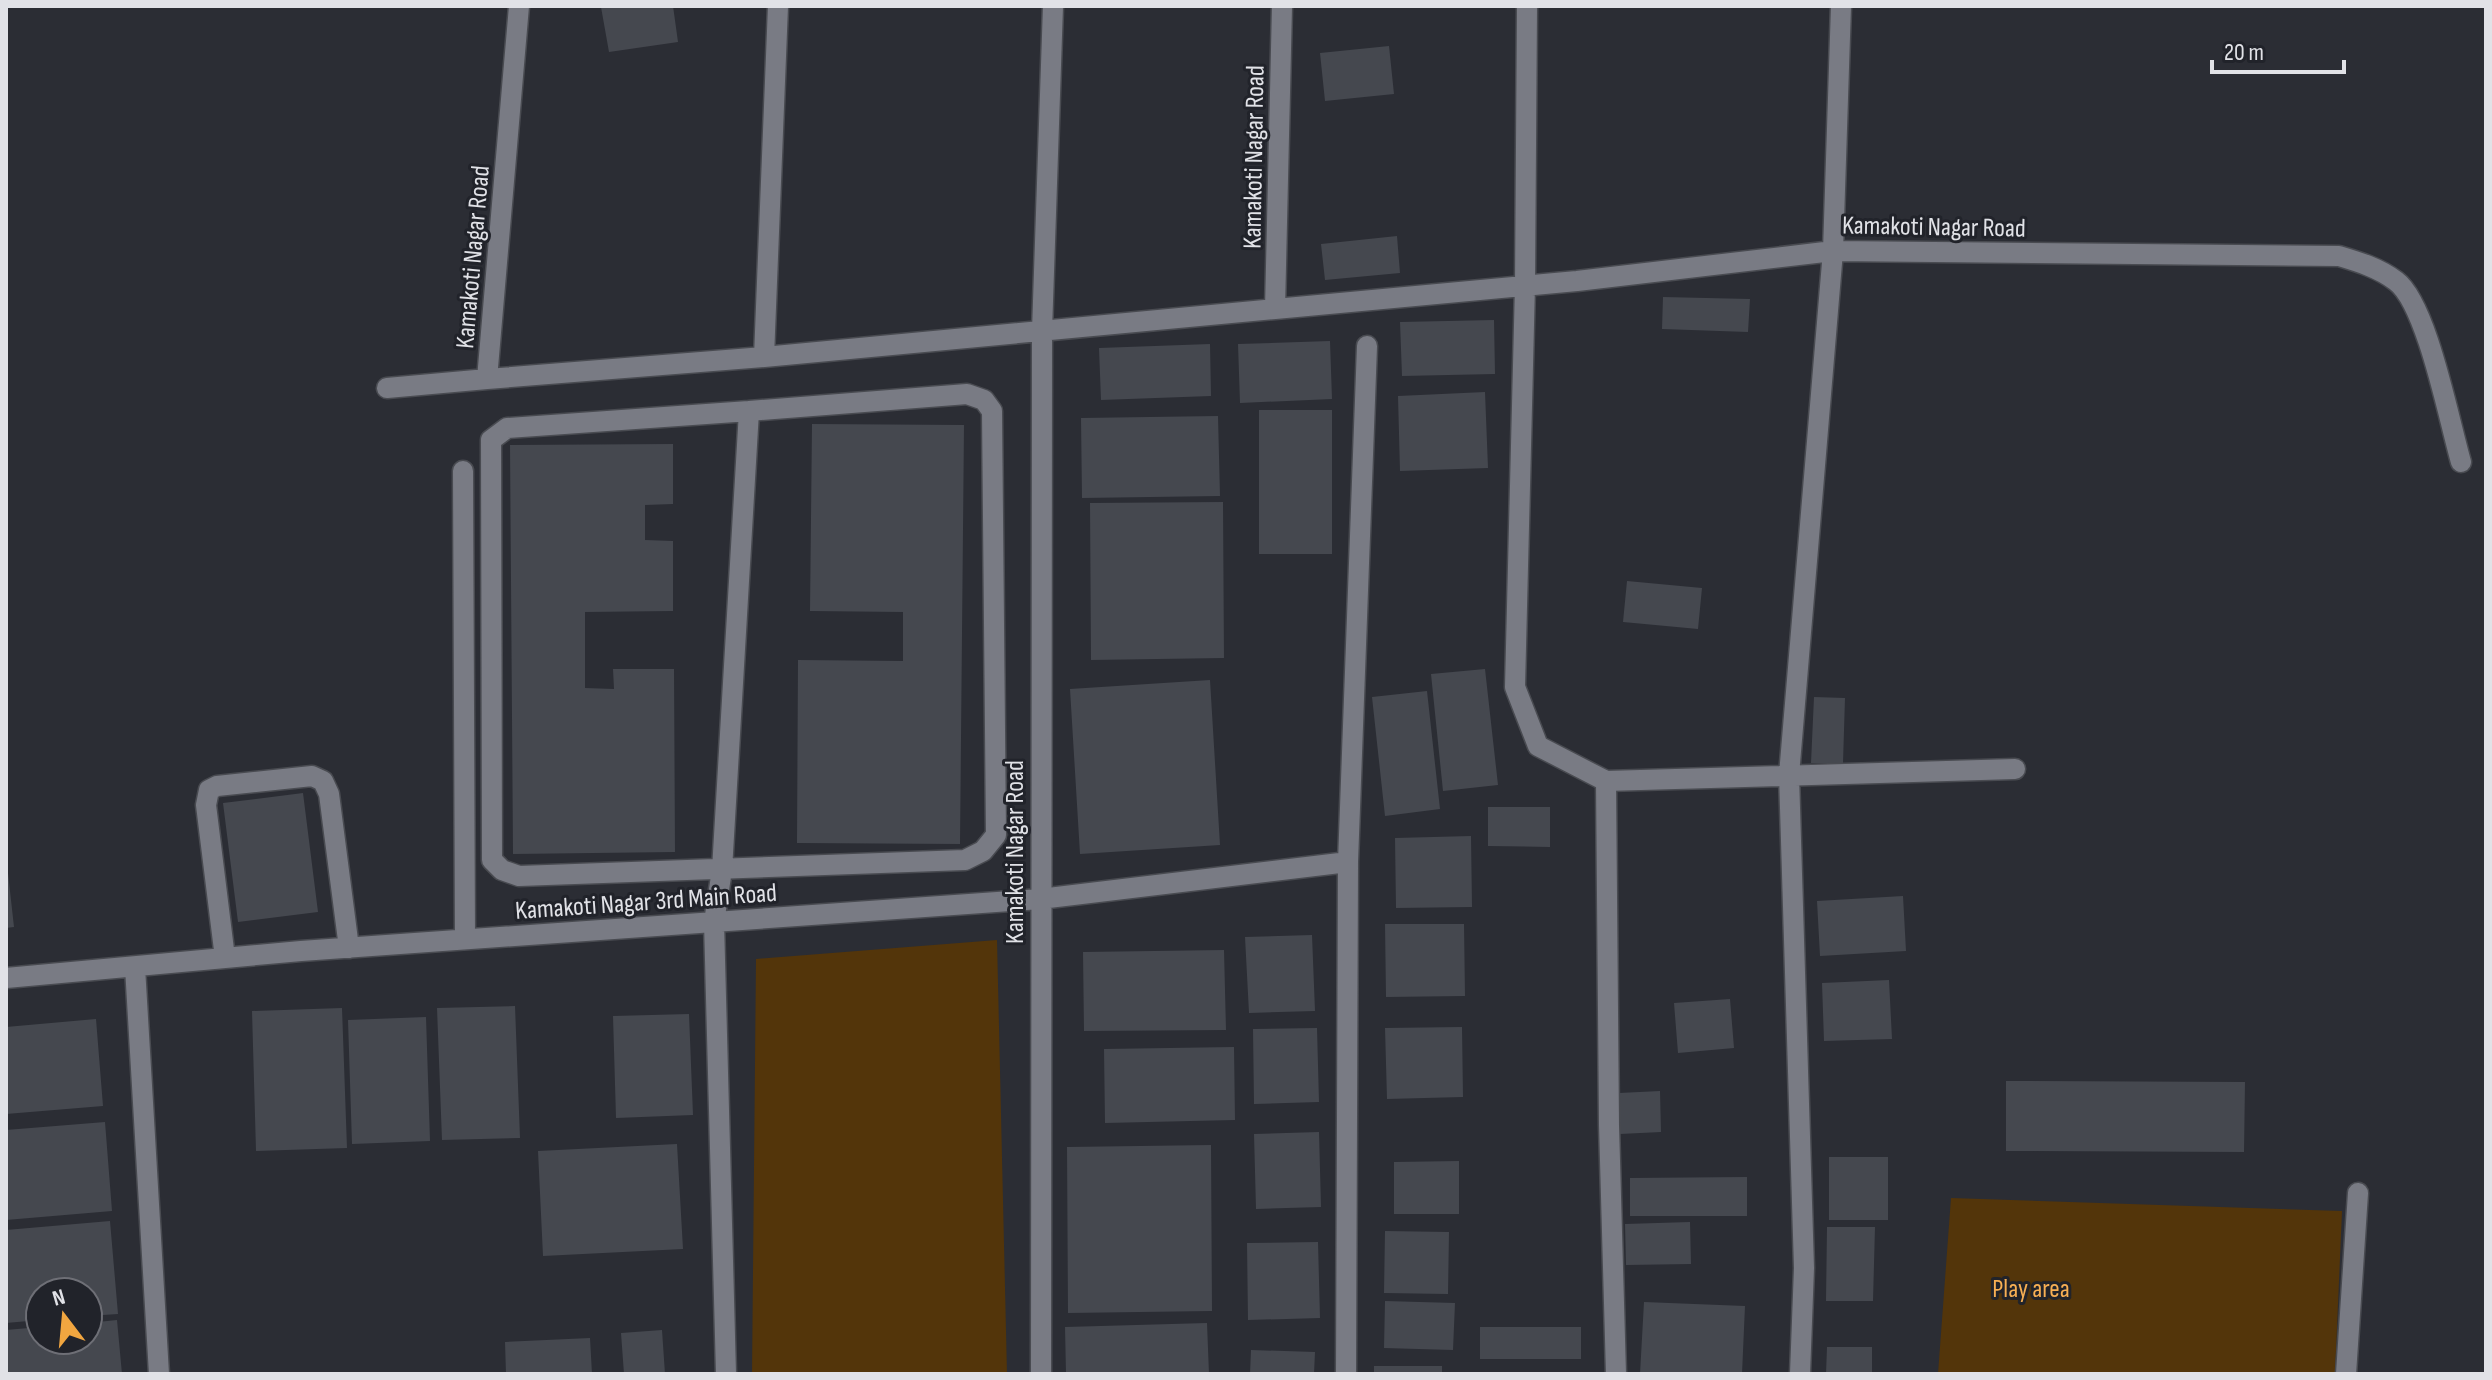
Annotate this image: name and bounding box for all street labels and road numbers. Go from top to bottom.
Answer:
street label: Kamakoti Nagar Road [1237,65,1272,249]
street label: Kamakoti Nagar Road [450,164,497,350]
street label: Kamakoti Nagar Road [1842,210,2026,245]
street label: Kamakoti Nagar Road [1000,760,1031,944]
street label: Kamakoti Nagar 3rd Main Road [514,878,778,927]

